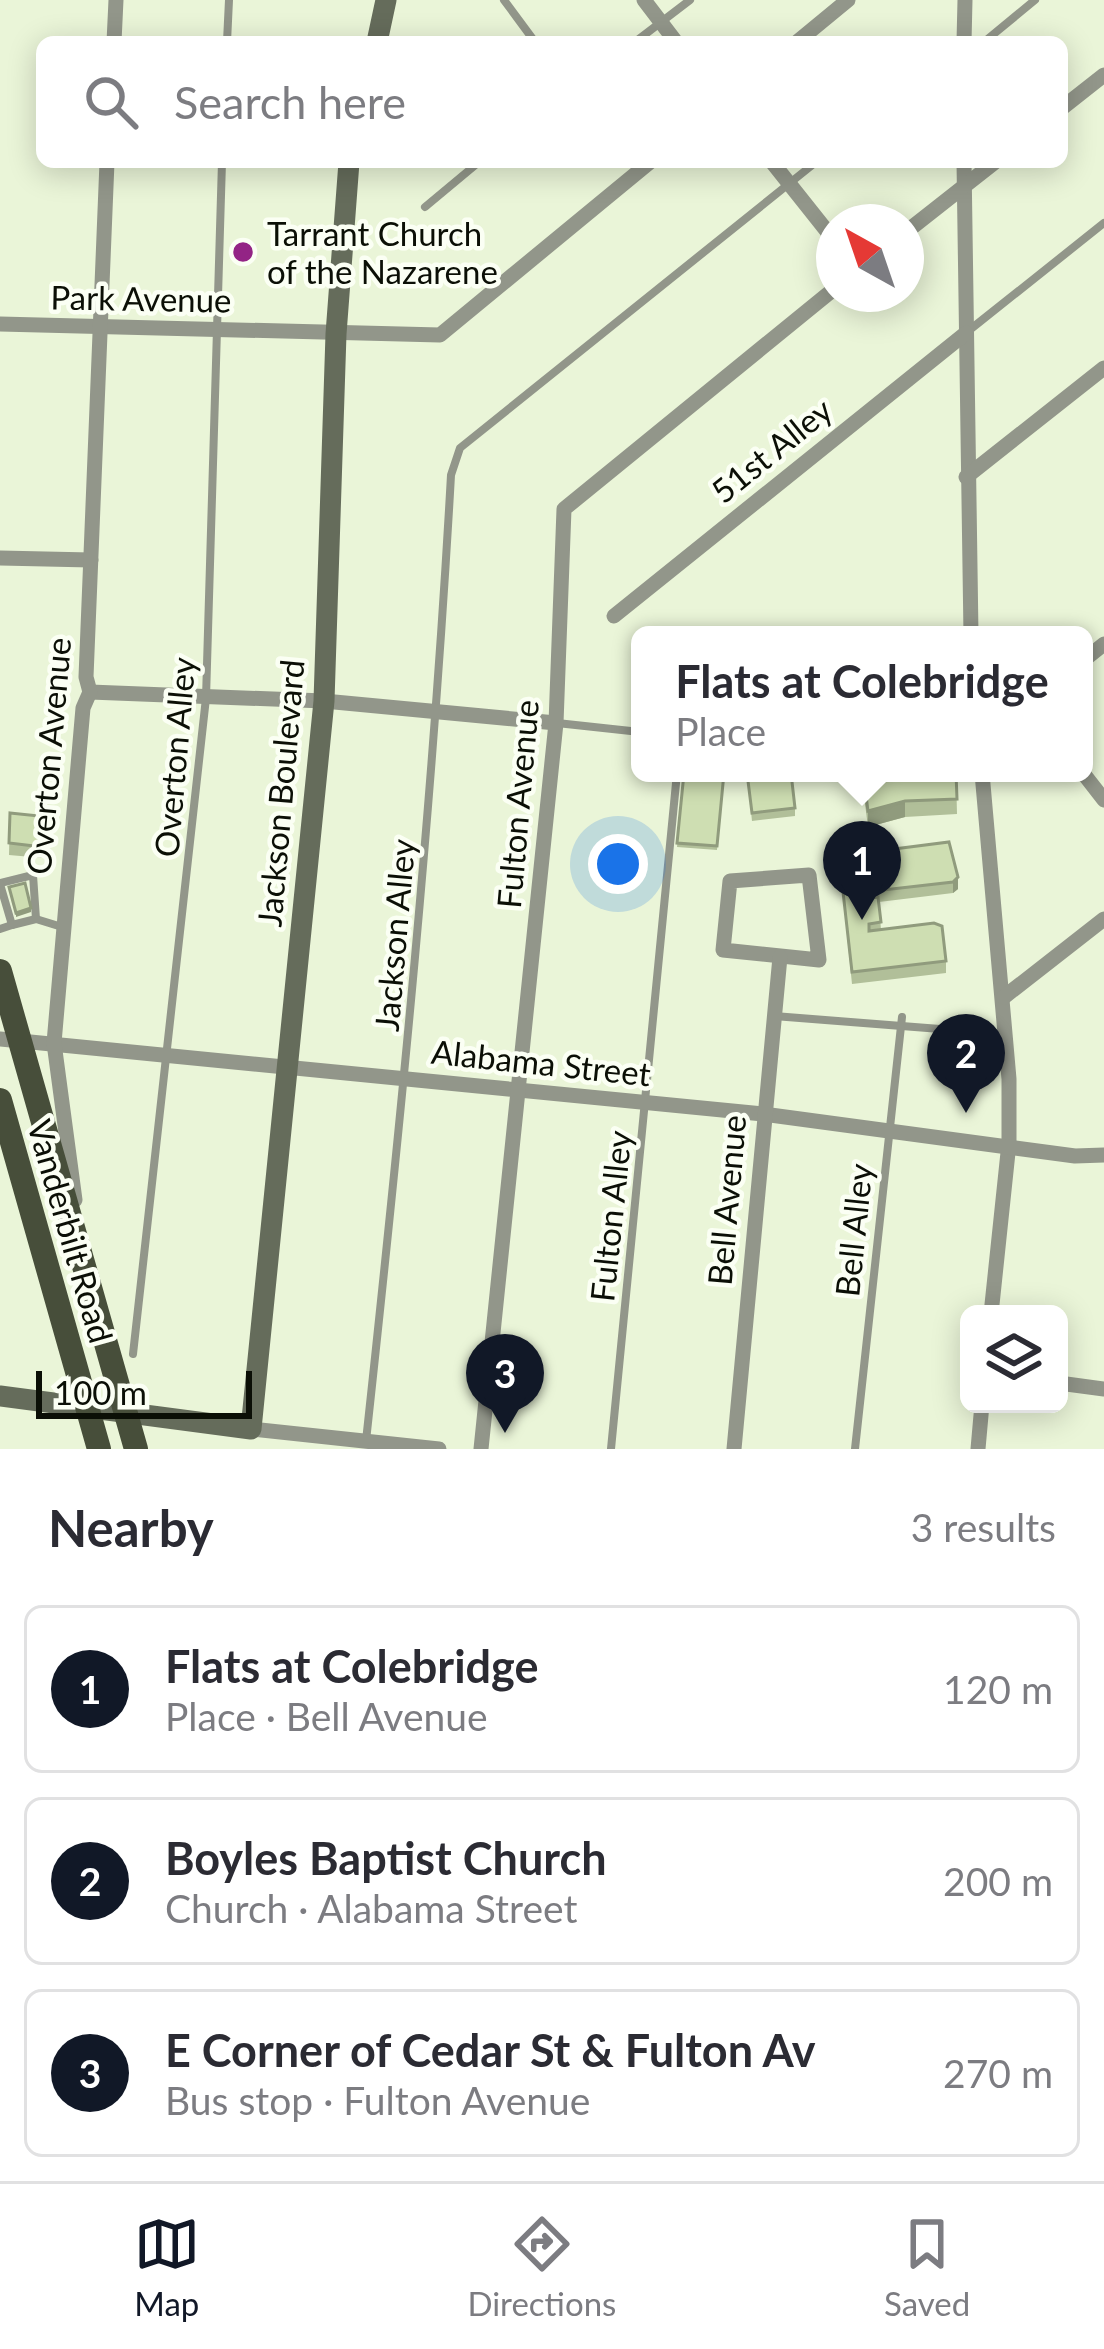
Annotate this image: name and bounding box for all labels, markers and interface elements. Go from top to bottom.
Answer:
search box [36,36,1068,168]
icon: search [78,69,144,135]
text: Search here [174,75,406,129]
north arrow [816,204,924,312]
place label: Tarrant Church of the Nazarene [267,213,498,291]
marker: Tarrant Church of the Nazarene [230,239,256,265]
street label: Park Avenue [50,276,232,320]
street label: 51st Alley [703,389,839,511]
popup [631,626,1093,782]
street label: Overton Avenue [18,636,78,876]
text: Flats at Colebridge [675,654,1049,708]
street label: Overton Alley [145,655,203,859]
street label: Jackson Boulevard [248,658,312,928]
street label: Fulton Avenue [488,698,546,910]
text: Place [675,708,766,754]
pin: 1 [823,821,901,920]
your location [588,834,648,894]
street label: Jackson Alley [366,837,422,1033]
pin: 2 [927,1014,1005,1113]
street label: Alabama Street [429,1031,653,1093]
street label: Bell Avenue [699,1113,753,1287]
street label: Vanderbilt Road [20,1115,122,1347]
street label: Fulton Alley [581,1129,639,1303]
street label: Bell Alley [826,1162,880,1298]
map controls [960,1305,1068,1413]
button: layers [960,1305,1068,1413]
pin: 3 [466,1334,544,1433]
scale bar [36,1365,252,1418]
text: 100 m [54,1372,147,1412]
text: Nearby [48,1497,214,1558]
text: 3 results [911,1504,1056,1550]
text: Flats at Colebridge [165,1639,539,1693]
text: 1 [79,1666,101,1712]
text: 120 m [943,1666,1053,1712]
text: Place · Bell Avenue [165,1693,488,1739]
text: Boyles Baptist Church [165,1831,607,1885]
text: 2 [79,1858,101,1904]
text: 200 m [943,1858,1053,1904]
text: Church · Alabama Street [165,1885,577,1931]
text: E Corner of Cedar St & Fulton Av [165,2023,816,2077]
text: 3 [79,2050,101,2096]
text: 270 m [943,2050,1053,2096]
text: Bus stop · Fulton Avenue [165,2077,590,2123]
tab: Map [134,2211,200,2323]
tab: Directions [467,2211,616,2323]
tab: Saved [884,2211,970,2323]

